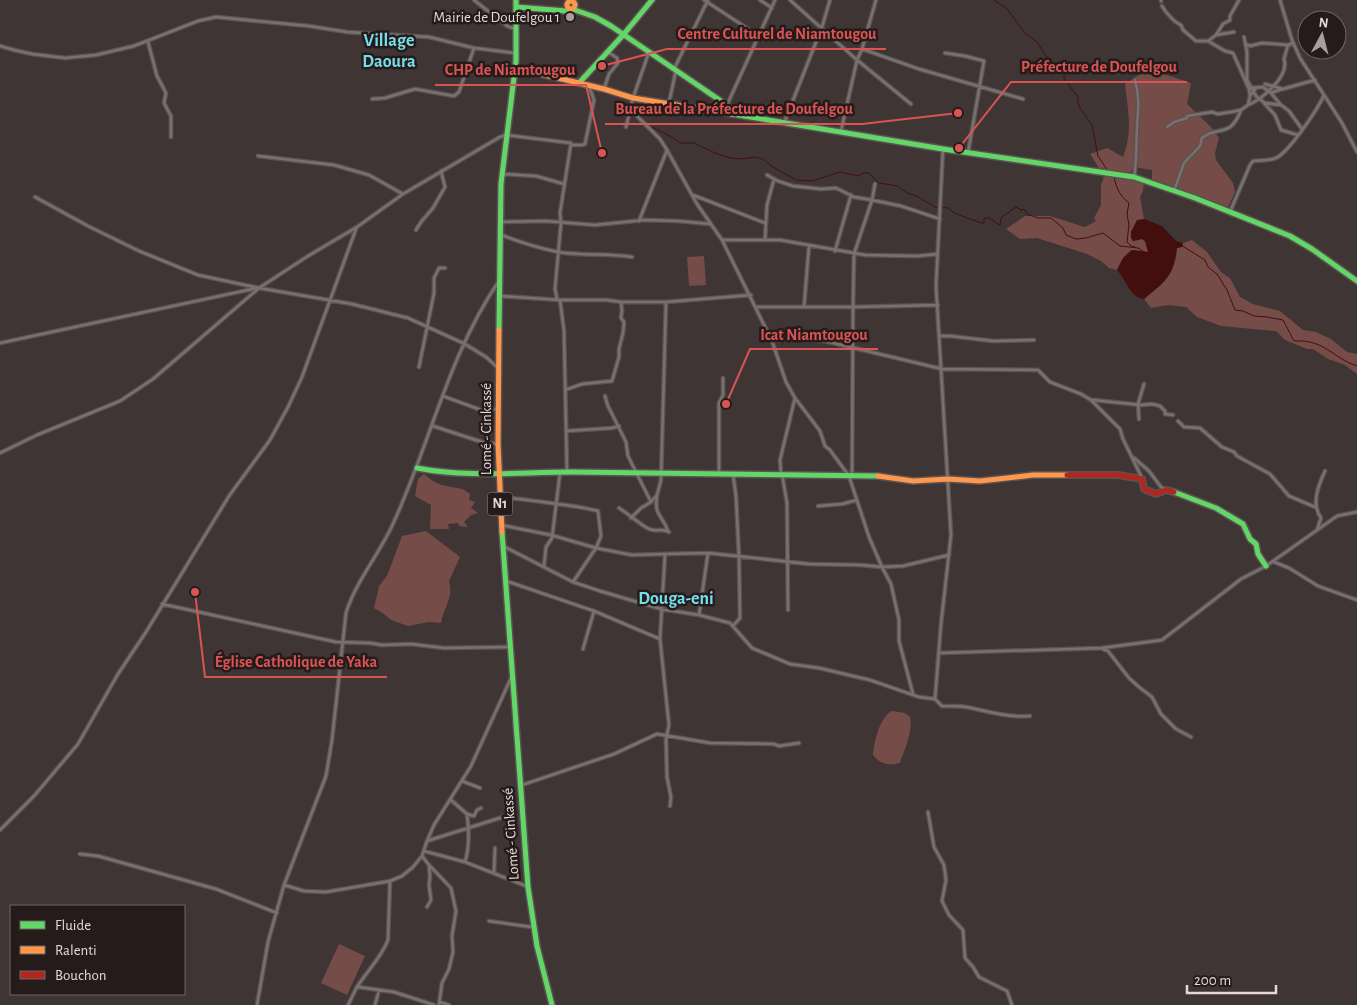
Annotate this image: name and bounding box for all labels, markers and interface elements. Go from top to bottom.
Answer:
place label: Mairie de Doufelgou 1 [433,10,560,25]
north arrow [1297,10,1347,60]
marker: Mairie de Doufelgou 1 [564,11,576,23]
text: N [1318,16,1329,31]
callout: Centre Culturel de Niamtougou [667,18,886,49]
text: Centre Culturel de Niamtougou [678,26,877,42]
district label: Village Daoura [362,32,416,71]
callout: Préfecture de Doufelgou [1011,51,1187,82]
callout: CHP de Niamtougou [435,54,586,85]
text: Préfecture de Doufelgou [1021,59,1178,75]
text: CHP de Niamtougou [445,62,576,78]
callout: Bureau de la Préfecture de Doufelgou [605,93,862,124]
text: Bureau de la Préfecture de Doufelgou [615,101,853,117]
callout: Icat Niamtougou [750,318,878,349]
text: Icat Niamtougou [760,327,868,343]
street label: Lomé - Cinkassé [479,383,494,475]
road number: N1 [488,492,512,516]
district label: Douga-eni [638,590,714,608]
callout: Église Catholique de Yaka [205,646,387,677]
text: Église Catholique de Yaka [215,651,377,670]
street label: Lomé - Cinkassé [500,787,522,881]
legend [10,905,185,995]
text: Fluide [55,918,91,933]
text: Ralenti [55,943,97,958]
scale bar [1187,962,1276,994]
text: Bouchon [55,968,106,983]
text: 200 m [1194,973,1231,988]

